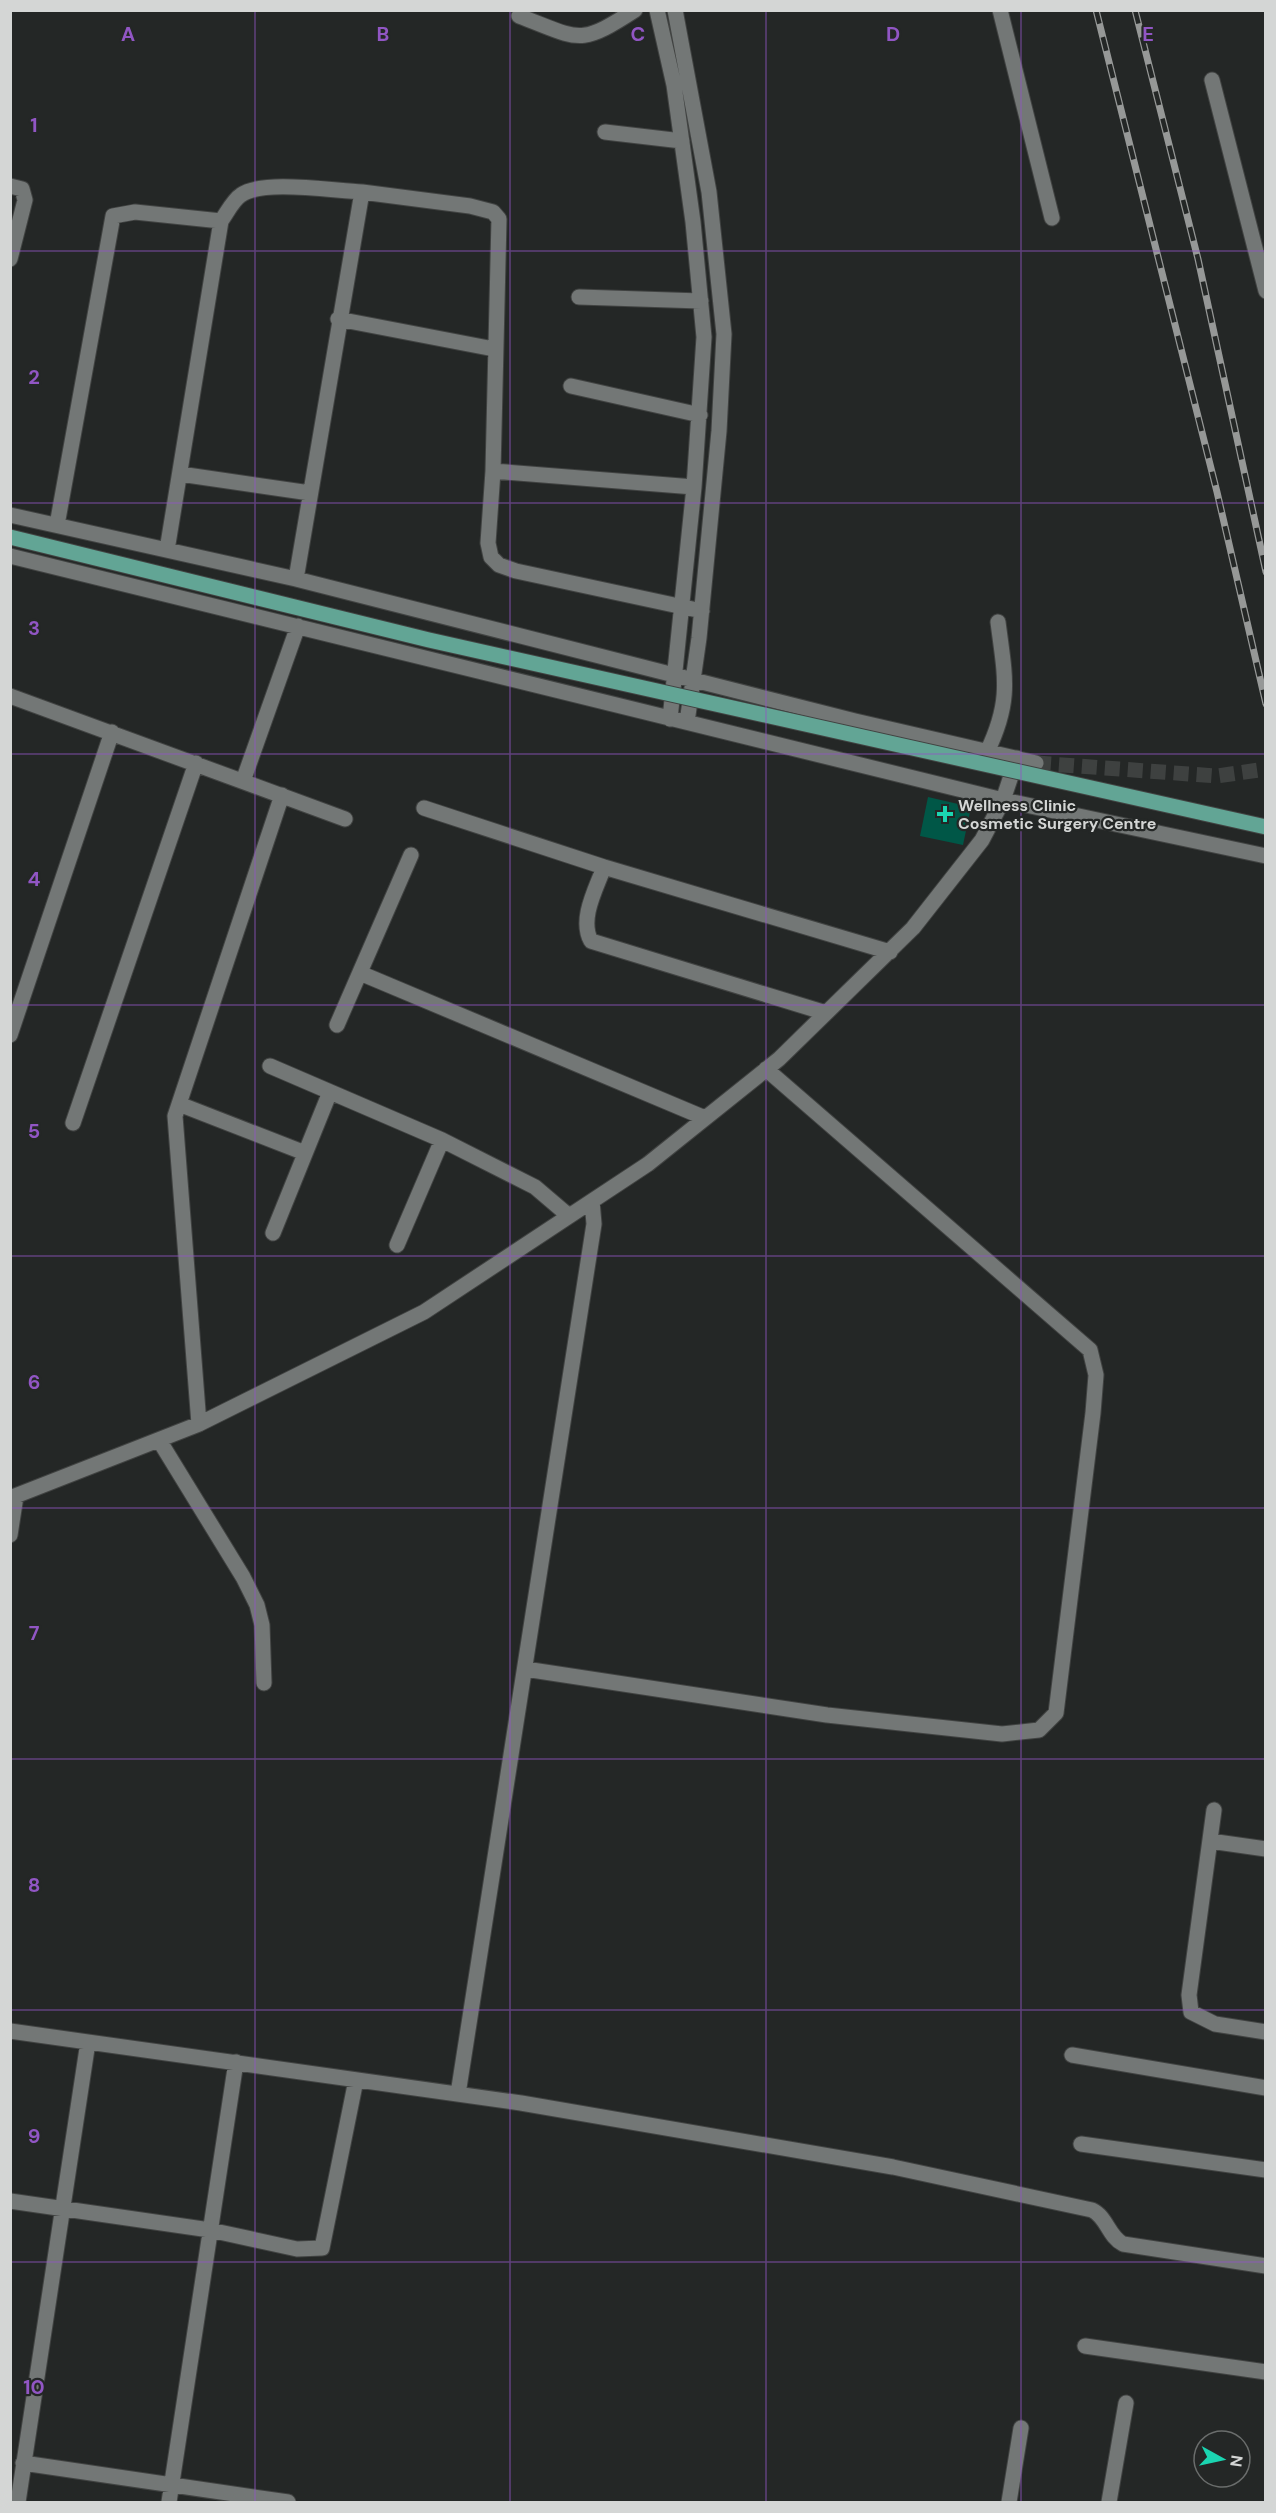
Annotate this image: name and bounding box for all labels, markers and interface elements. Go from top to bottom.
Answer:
text: A [121,21,135,47]
text: B [377,21,389,47]
text: C [631,21,645,47]
text: D [886,21,900,47]
text: E [1142,21,1154,47]
text: 1 [30,112,38,138]
text: 2 [28,364,40,390]
text: 3 [28,615,40,641]
place label: Wellness Clinic Cosmetic Surgery Centre [958,795,1156,834]
marker: Wellness Clinic Cosmetic Surgery Centre [936,805,954,823]
text: 4 [28,866,41,892]
text: 5 [28,1118,40,1144]
text: 6 [28,1369,40,1395]
text: 7 [29,1620,40,1646]
text: 8 [28,1872,40,1898]
text: 9 [28,2123,40,2149]
text: 10 [23,2374,45,2400]
north arrow [1192,2429,1252,2489]
text: N [1225,2454,1248,2468]

